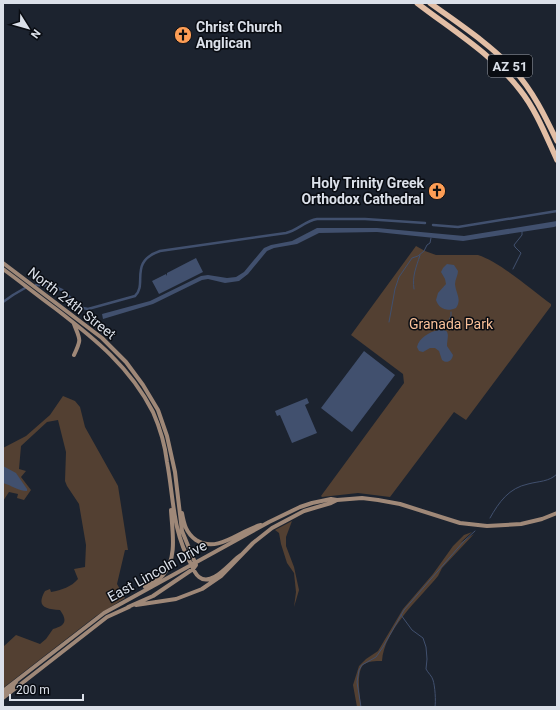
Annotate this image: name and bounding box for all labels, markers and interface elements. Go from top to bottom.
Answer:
north arrow [8,8,48,48]
place label: Christ Church Anglican [196,19,282,51]
church icon: Christ Church Anglican [173,25,193,45]
text: N [28,27,43,41]
road number: AZ 51 [488,55,532,77]
place label: Holy Trinity Greek Orthodox Cathedral [301,175,425,207]
church icon: Holy Trinity Greek Orthodox Cathedral [427,181,447,201]
street label: North 24th Street [25,264,120,343]
park label: Granada Park [409,316,494,332]
street label: East Lincoln Drive [105,537,209,605]
scale bar [10,676,83,702]
text: 200 m [16,683,50,697]

